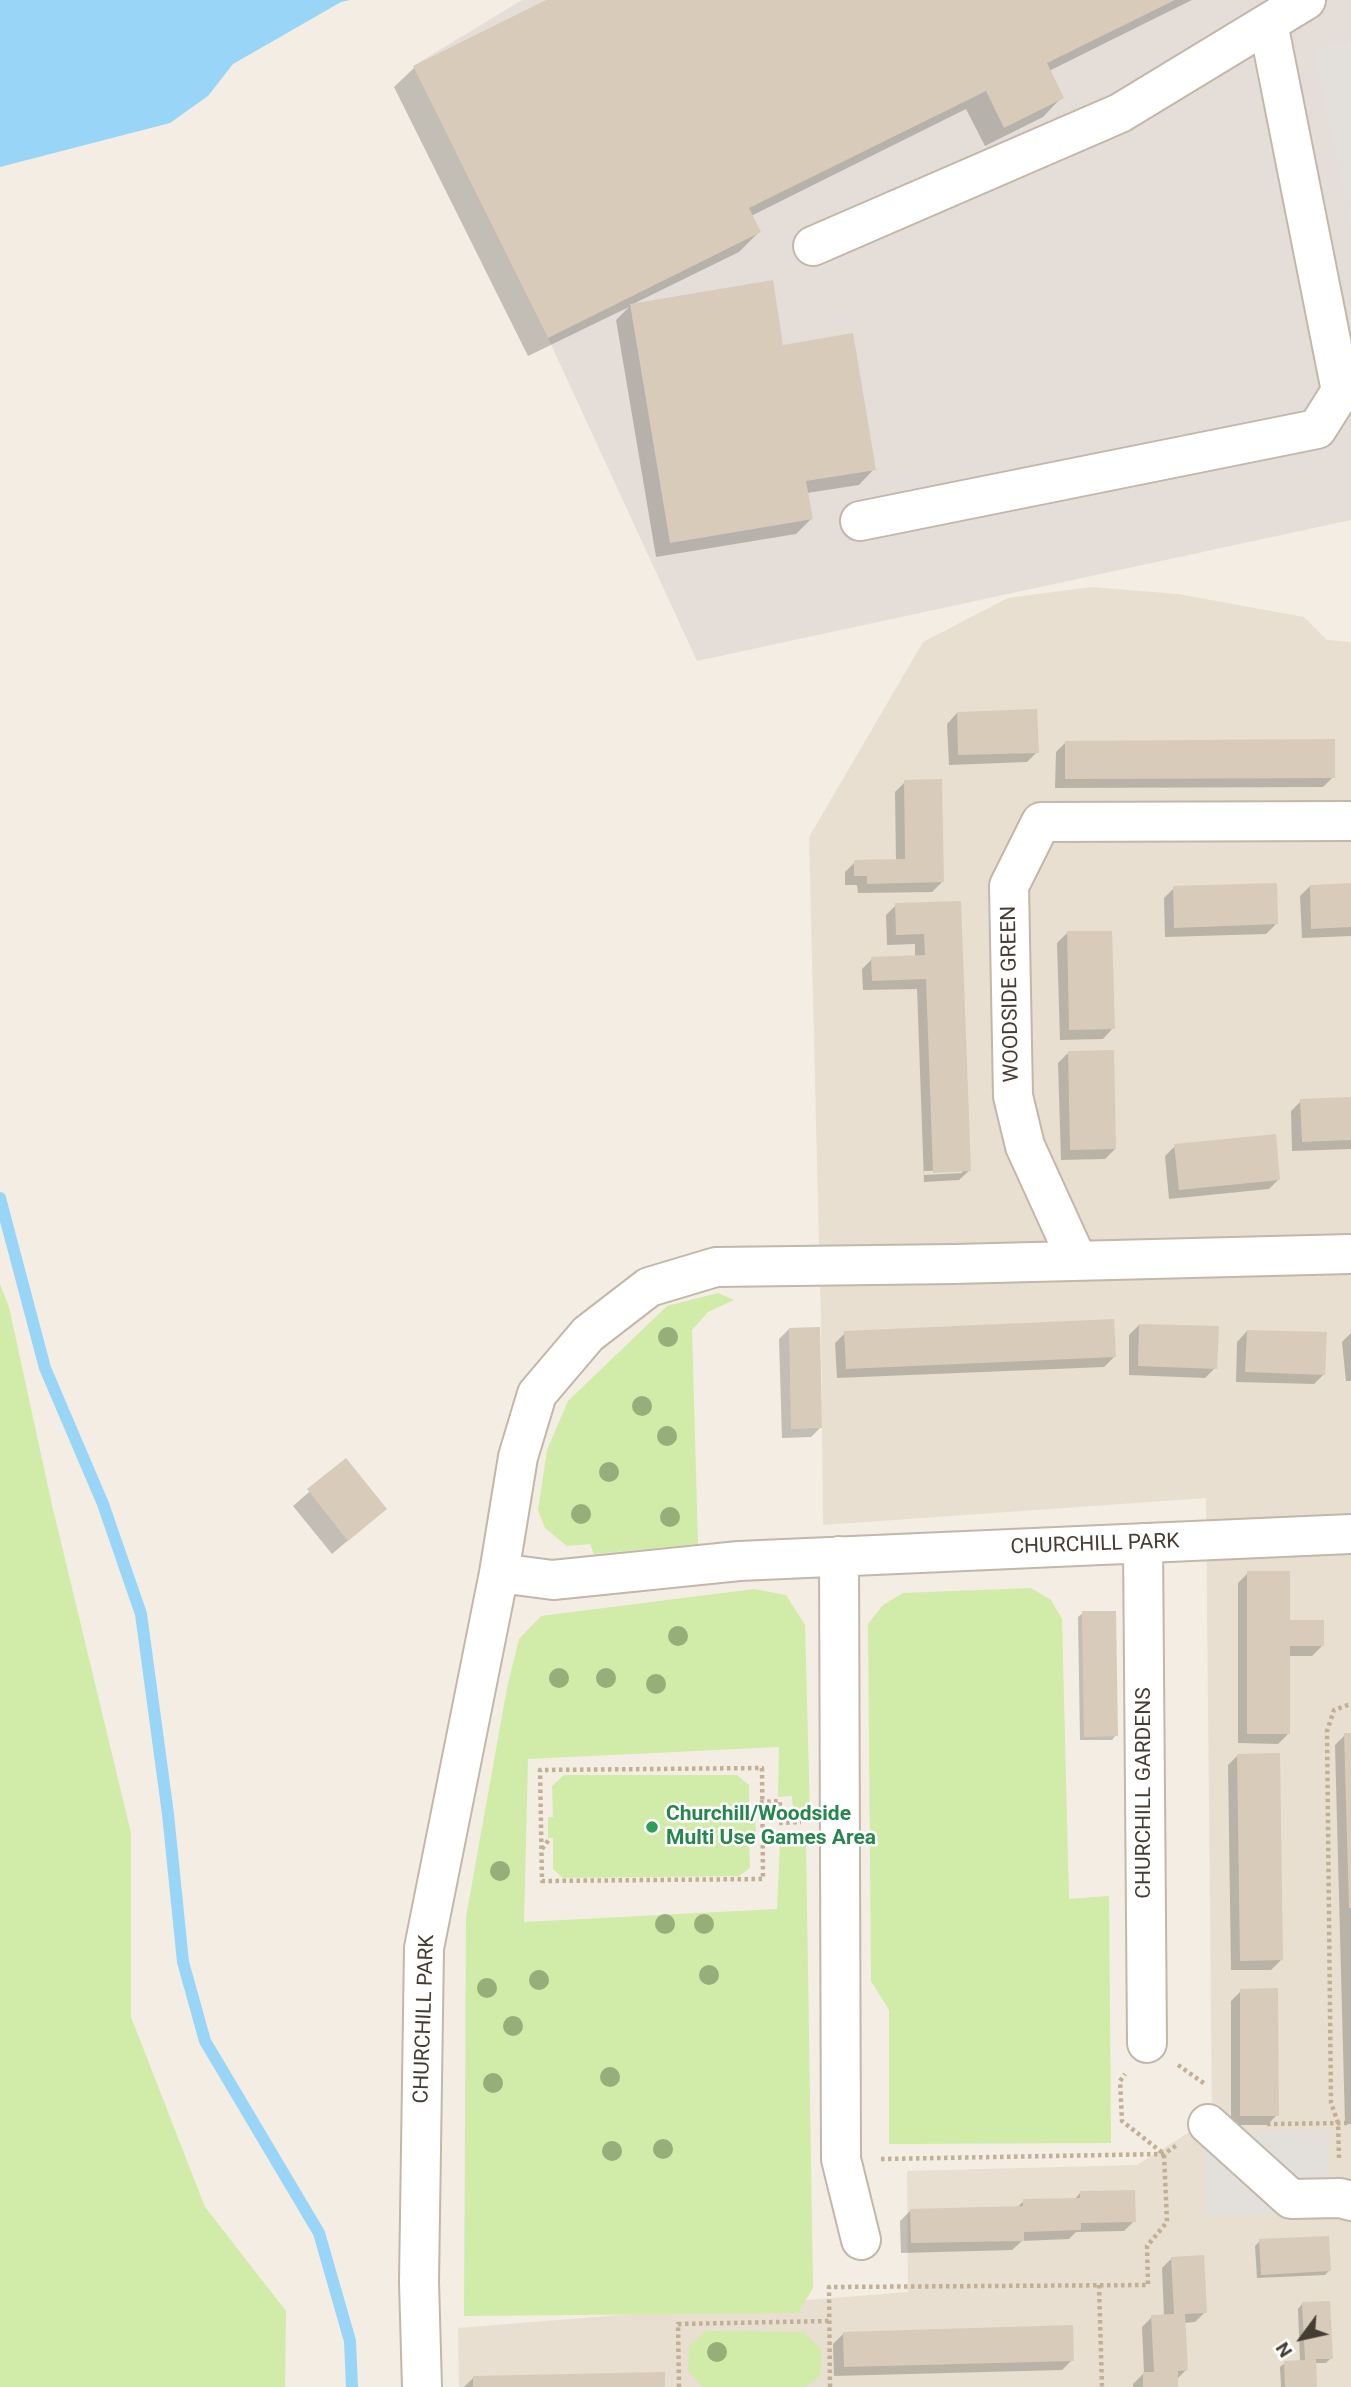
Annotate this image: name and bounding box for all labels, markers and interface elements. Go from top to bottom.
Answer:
street label: WOODSIDE GREEN [997,906,1025,1082]
street label: CHURCHILL PARK [1010,1529,1180,1561]
street label: CHURCHILL GARDENS [1132,1687,1158,1899]
place label: Churchill/Woodside Multi Use Games Area [666,1802,876,1852]
marker: Churchill/Woodside Multi Use Games Area [644,1819,660,1835]
street label: CHURCHILL PARK [409,1934,441,2104]
north arrow [1267,2303,1337,2373]
text: N [1271,2338,1297,2362]

